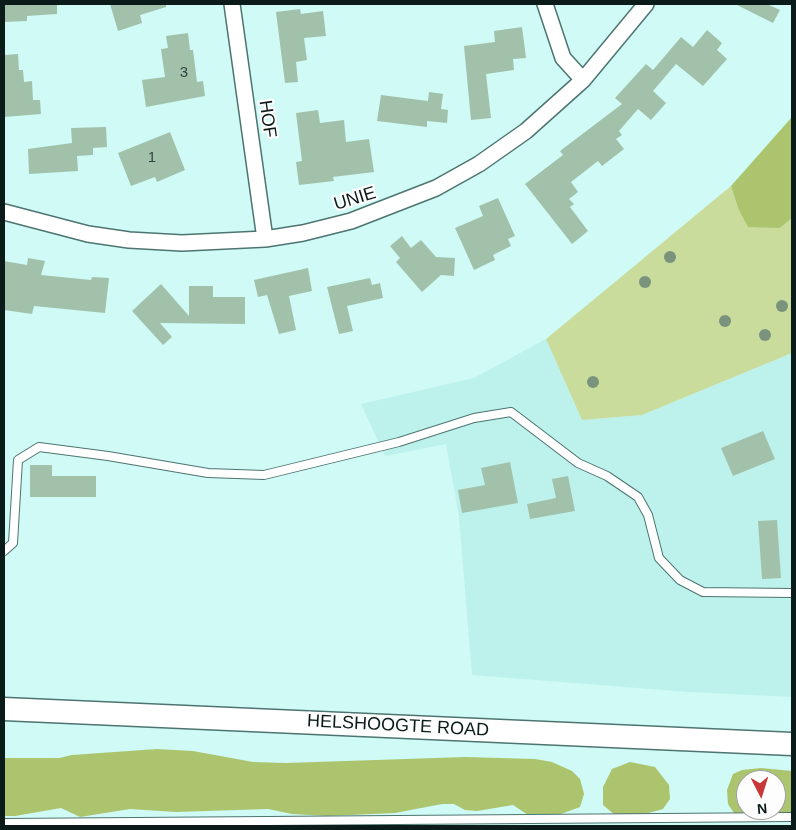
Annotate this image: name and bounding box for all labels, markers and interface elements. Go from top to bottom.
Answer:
house number: 3 [180,64,188,82]
street label: HOF [254,99,280,139]
house number: 1 [148,149,156,167]
street label: UNIE [331,182,379,216]
street label: HELSHOOGTE ROAD [307,710,489,742]
north arrow [736,770,786,820]
text: N [756,801,768,817]

